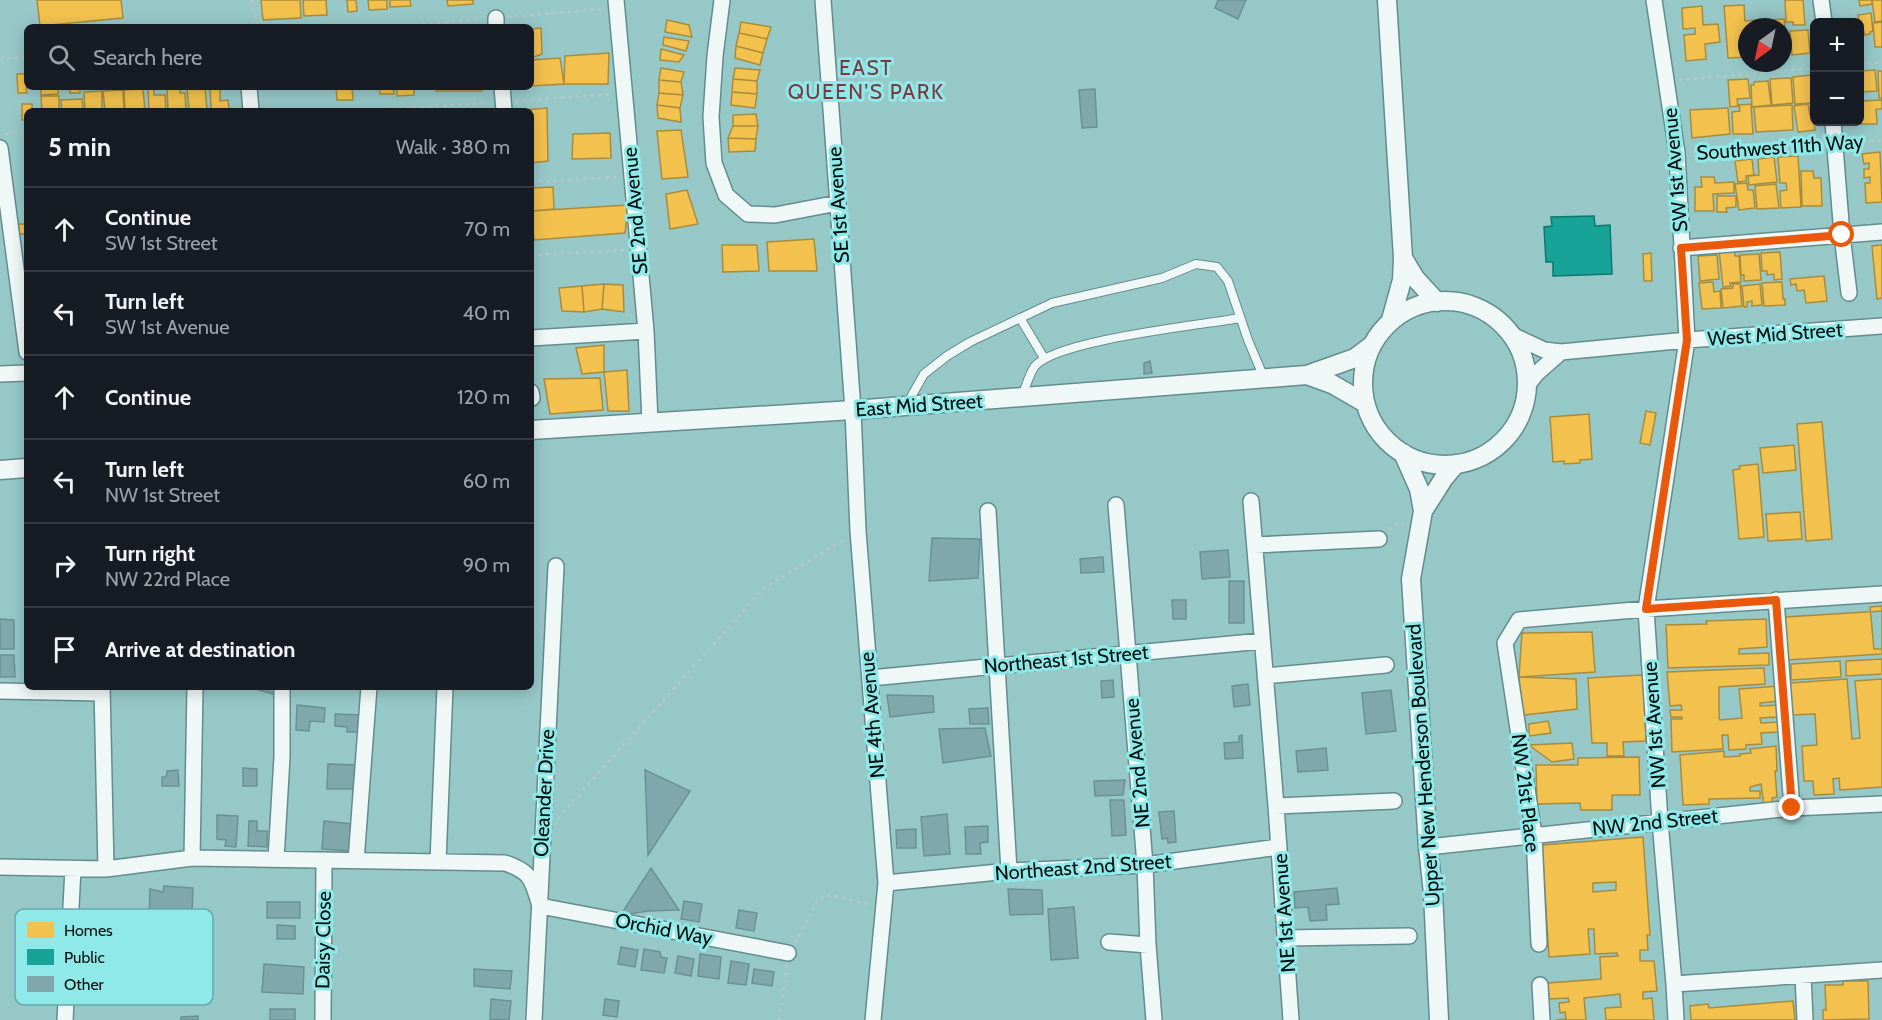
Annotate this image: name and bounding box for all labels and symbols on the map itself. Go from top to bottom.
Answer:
north arrow [1738,18,1792,72]
district label: EAST QUEEN'S PARK [788,55,944,104]
street label: SW 1st Avenue [1658,107,1692,233]
street label: Southwest 11th Way [1696,129,1864,165]
street label: SE 2nd Avenue [617,146,653,276]
street label: SE 1st Avenue [822,146,854,264]
route start [1828,221,1854,247]
street label: West Mid Street [1707,317,1844,351]
street label: East Mid Street [855,389,984,421]
street label: Upper New Henderson Boulevard [1401,623,1445,907]
street label: Northeast 1st Street [983,640,1150,678]
street label: NE 4th Avenue [855,651,889,779]
street label: NW 1st Avenue [1638,661,1670,789]
street label: NE 2nd Avenue [1119,697,1155,829]
street label: Oleander Drive [529,728,559,858]
street label: NW 21st Place [1507,733,1545,853]
route end [1778,794,1804,820]
street label: NW 2nd Street [1591,803,1719,841]
street label: Northeast 2nd Street [994,849,1172,885]
street label: NE 1st Avenue [1268,853,1300,973]
street label: Daisy Close [310,891,336,989]
street label: Orchid Way [613,908,715,950]
legend [15,909,213,1005]
text: Homes [64,921,113,940]
text: Public [64,948,105,967]
text: Other [64,975,105,994]

